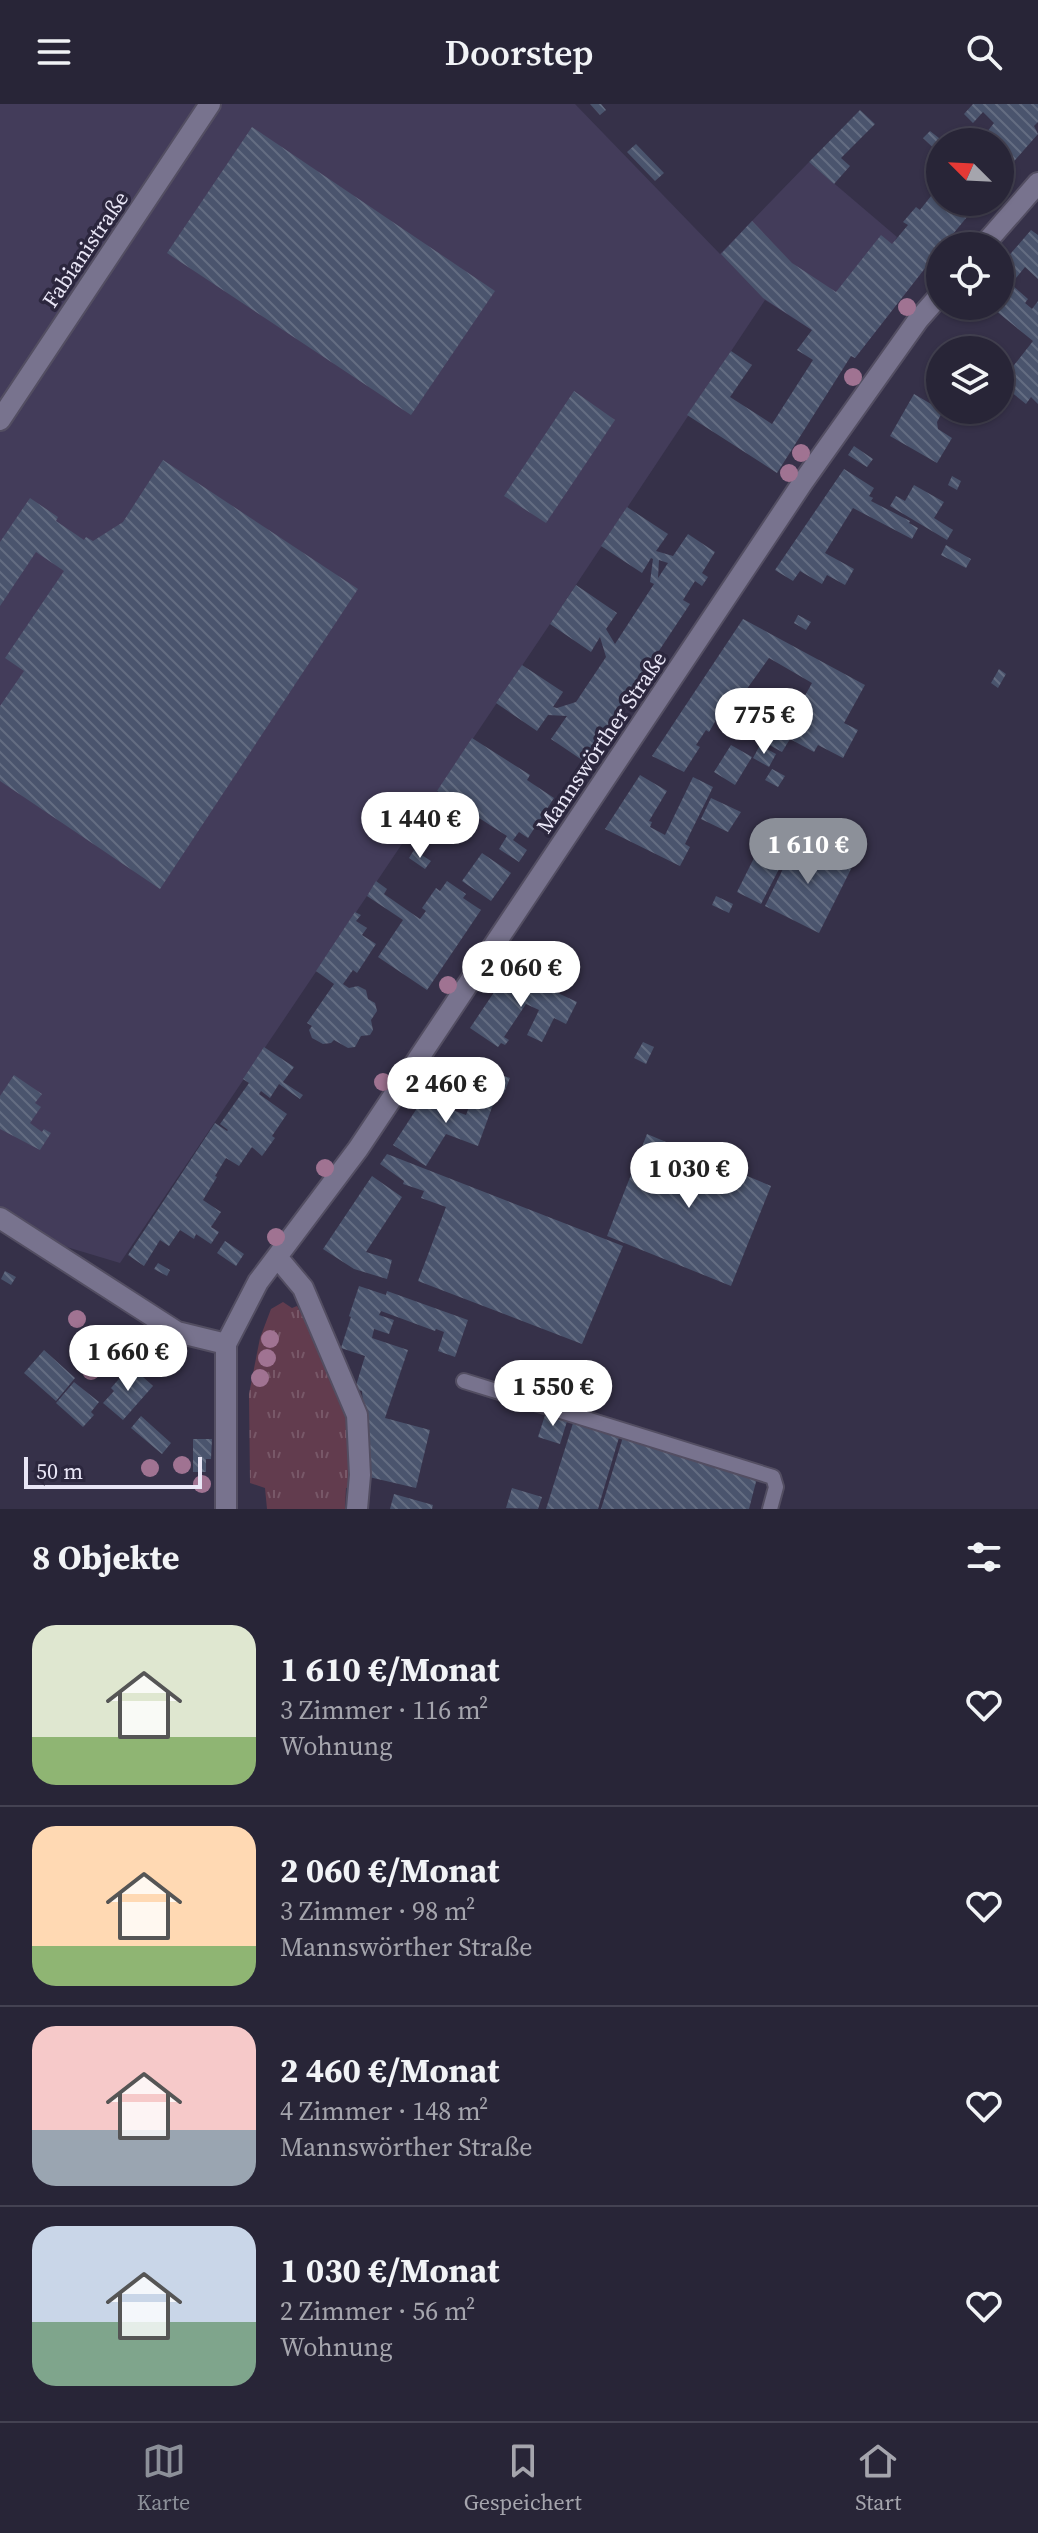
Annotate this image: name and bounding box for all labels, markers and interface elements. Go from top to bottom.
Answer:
text: Doorstep [444,28,594,77]
icon: menu [32,30,76,74]
icon: search [962,30,1006,74]
north arrow [926,128,1014,216]
map controls [926,128,1014,424]
street label: Fabianistraße [35,185,135,313]
button: locate [926,232,1014,320]
button: layers [926,336,1014,424]
street label: Mannswörther Straße [529,645,673,839]
pin: 775 € [708,688,820,756]
text: 775 € [733,696,795,732]
pin: 1 440 € [346,792,494,860]
text: 1 440 € [379,800,461,836]
pin: 1 610 € [734,818,882,886]
text: 1 610 € [767,826,849,862]
pin: 2 060 € [447,941,595,1009]
text: 2 060 € [480,949,562,985]
pin: 2 460 € [372,1057,520,1125]
text: 2 460 € [405,1065,487,1101]
pin: 1 030 € [615,1142,763,1210]
text: 1 030 € [648,1150,730,1186]
pin: 1 660 € [54,1325,202,1393]
text: 1 660 € [87,1333,169,1369]
pin: 1 550 € [479,1360,627,1428]
text: 1 550 € [512,1368,594,1404]
scale bar [24,1453,202,1489]
text: 50 m [36,1456,83,1486]
text: 8 Objekte [32,1534,180,1580]
icon: filters [962,1535,1006,1579]
text: 1 610 €/Monat [280,1646,500,1692]
icon: home [96,1657,192,1753]
icon: heart [962,1683,1006,1727]
text: 3 Zimmer · 116 m² [280,1692,488,1728]
text: Wohnung [280,1728,393,1764]
text: 2 060 €/Monat [280,1847,500,1893]
icon: home [96,1858,192,1954]
icon: heart [962,1884,1006,1928]
text: 3 Zimmer · 98 m² [280,1893,475,1929]
text: Mannswörther Straße [280,1929,532,1965]
text: 2 460 €/Monat [280,2047,500,2093]
icon: home [96,2058,192,2154]
icon: heart [962,2084,1006,2128]
text: 4 Zimmer · 148 m² [280,2093,488,2129]
text: Mannswörther Straße [280,2129,532,2165]
text: 1 030 €/Monat [280,2247,500,2293]
icon: home [96,2258,192,2354]
icon: heart [962,2284,1006,2328]
text: 2 Zimmer · 56 m² [280,2293,475,2329]
text: Wohnung [280,2329,393,2365]
tab: Karte [137,2439,190,2517]
tab: Gespeichert [464,2439,582,2517]
tab: Start [855,2439,901,2517]

